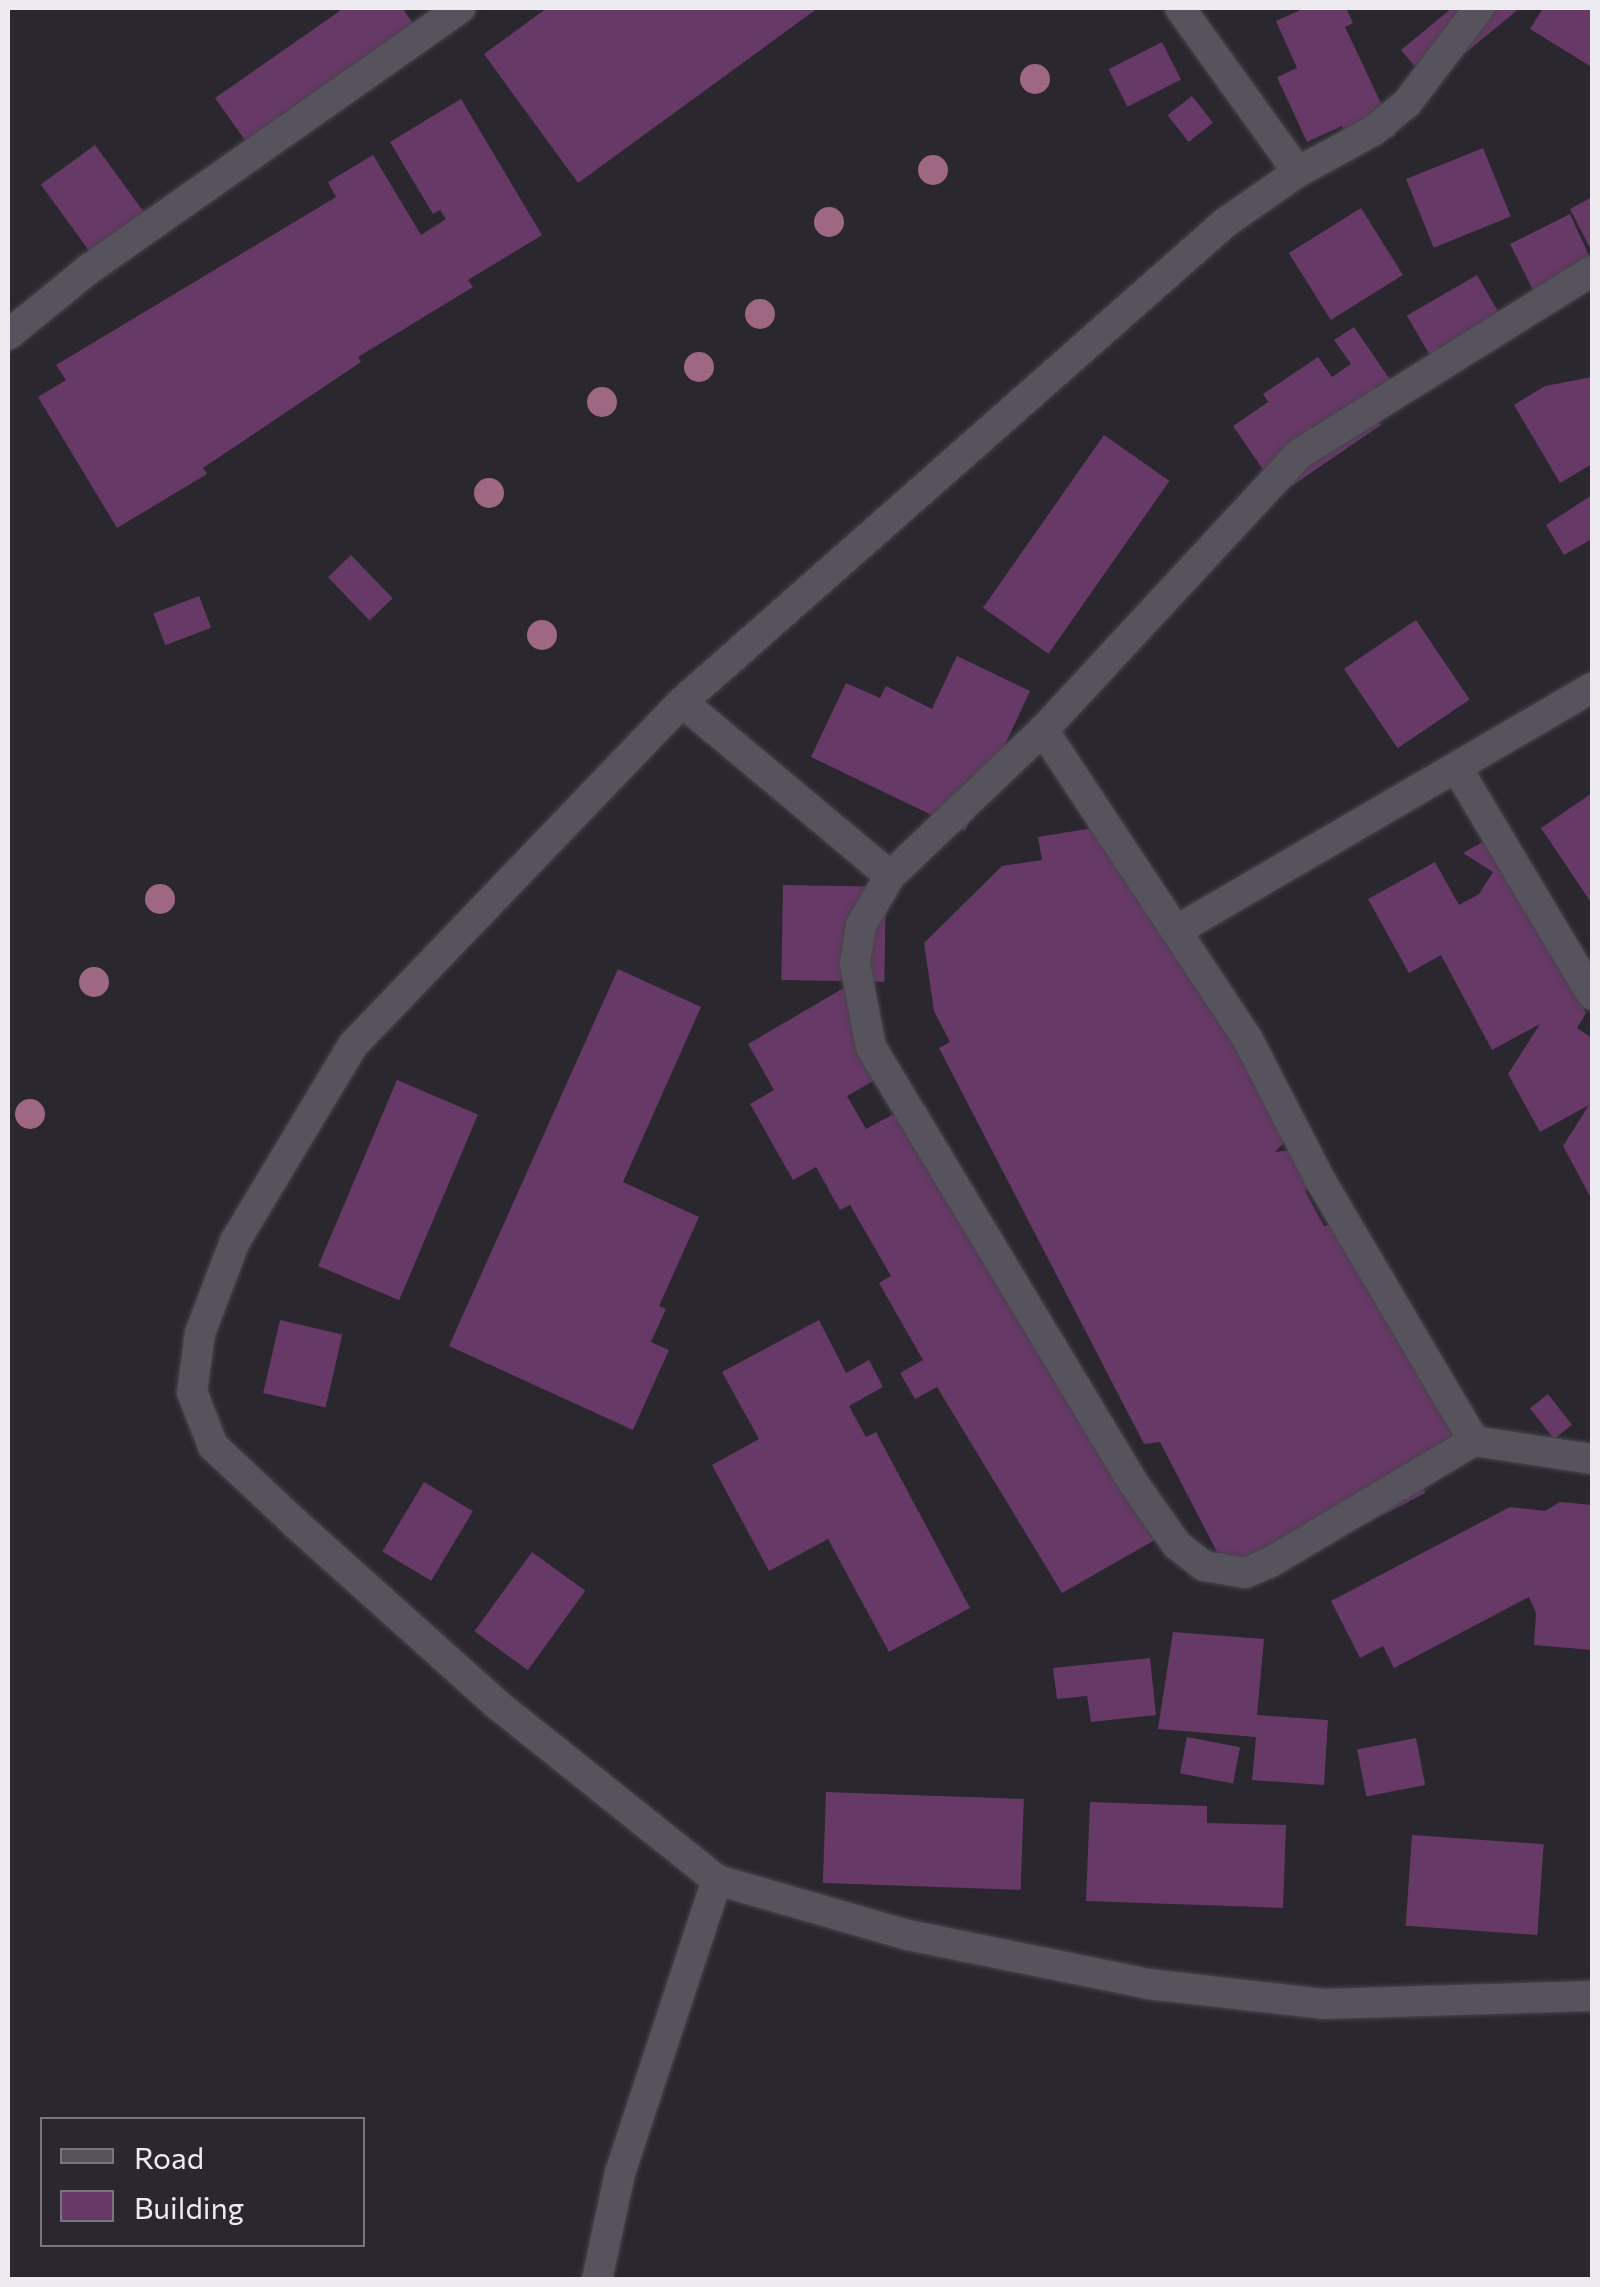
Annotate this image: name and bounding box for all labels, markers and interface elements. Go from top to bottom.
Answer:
legend [40,2117,365,2247]
text: Road [134,2138,204,2175]
text: Building [134,2188,244,2225]

